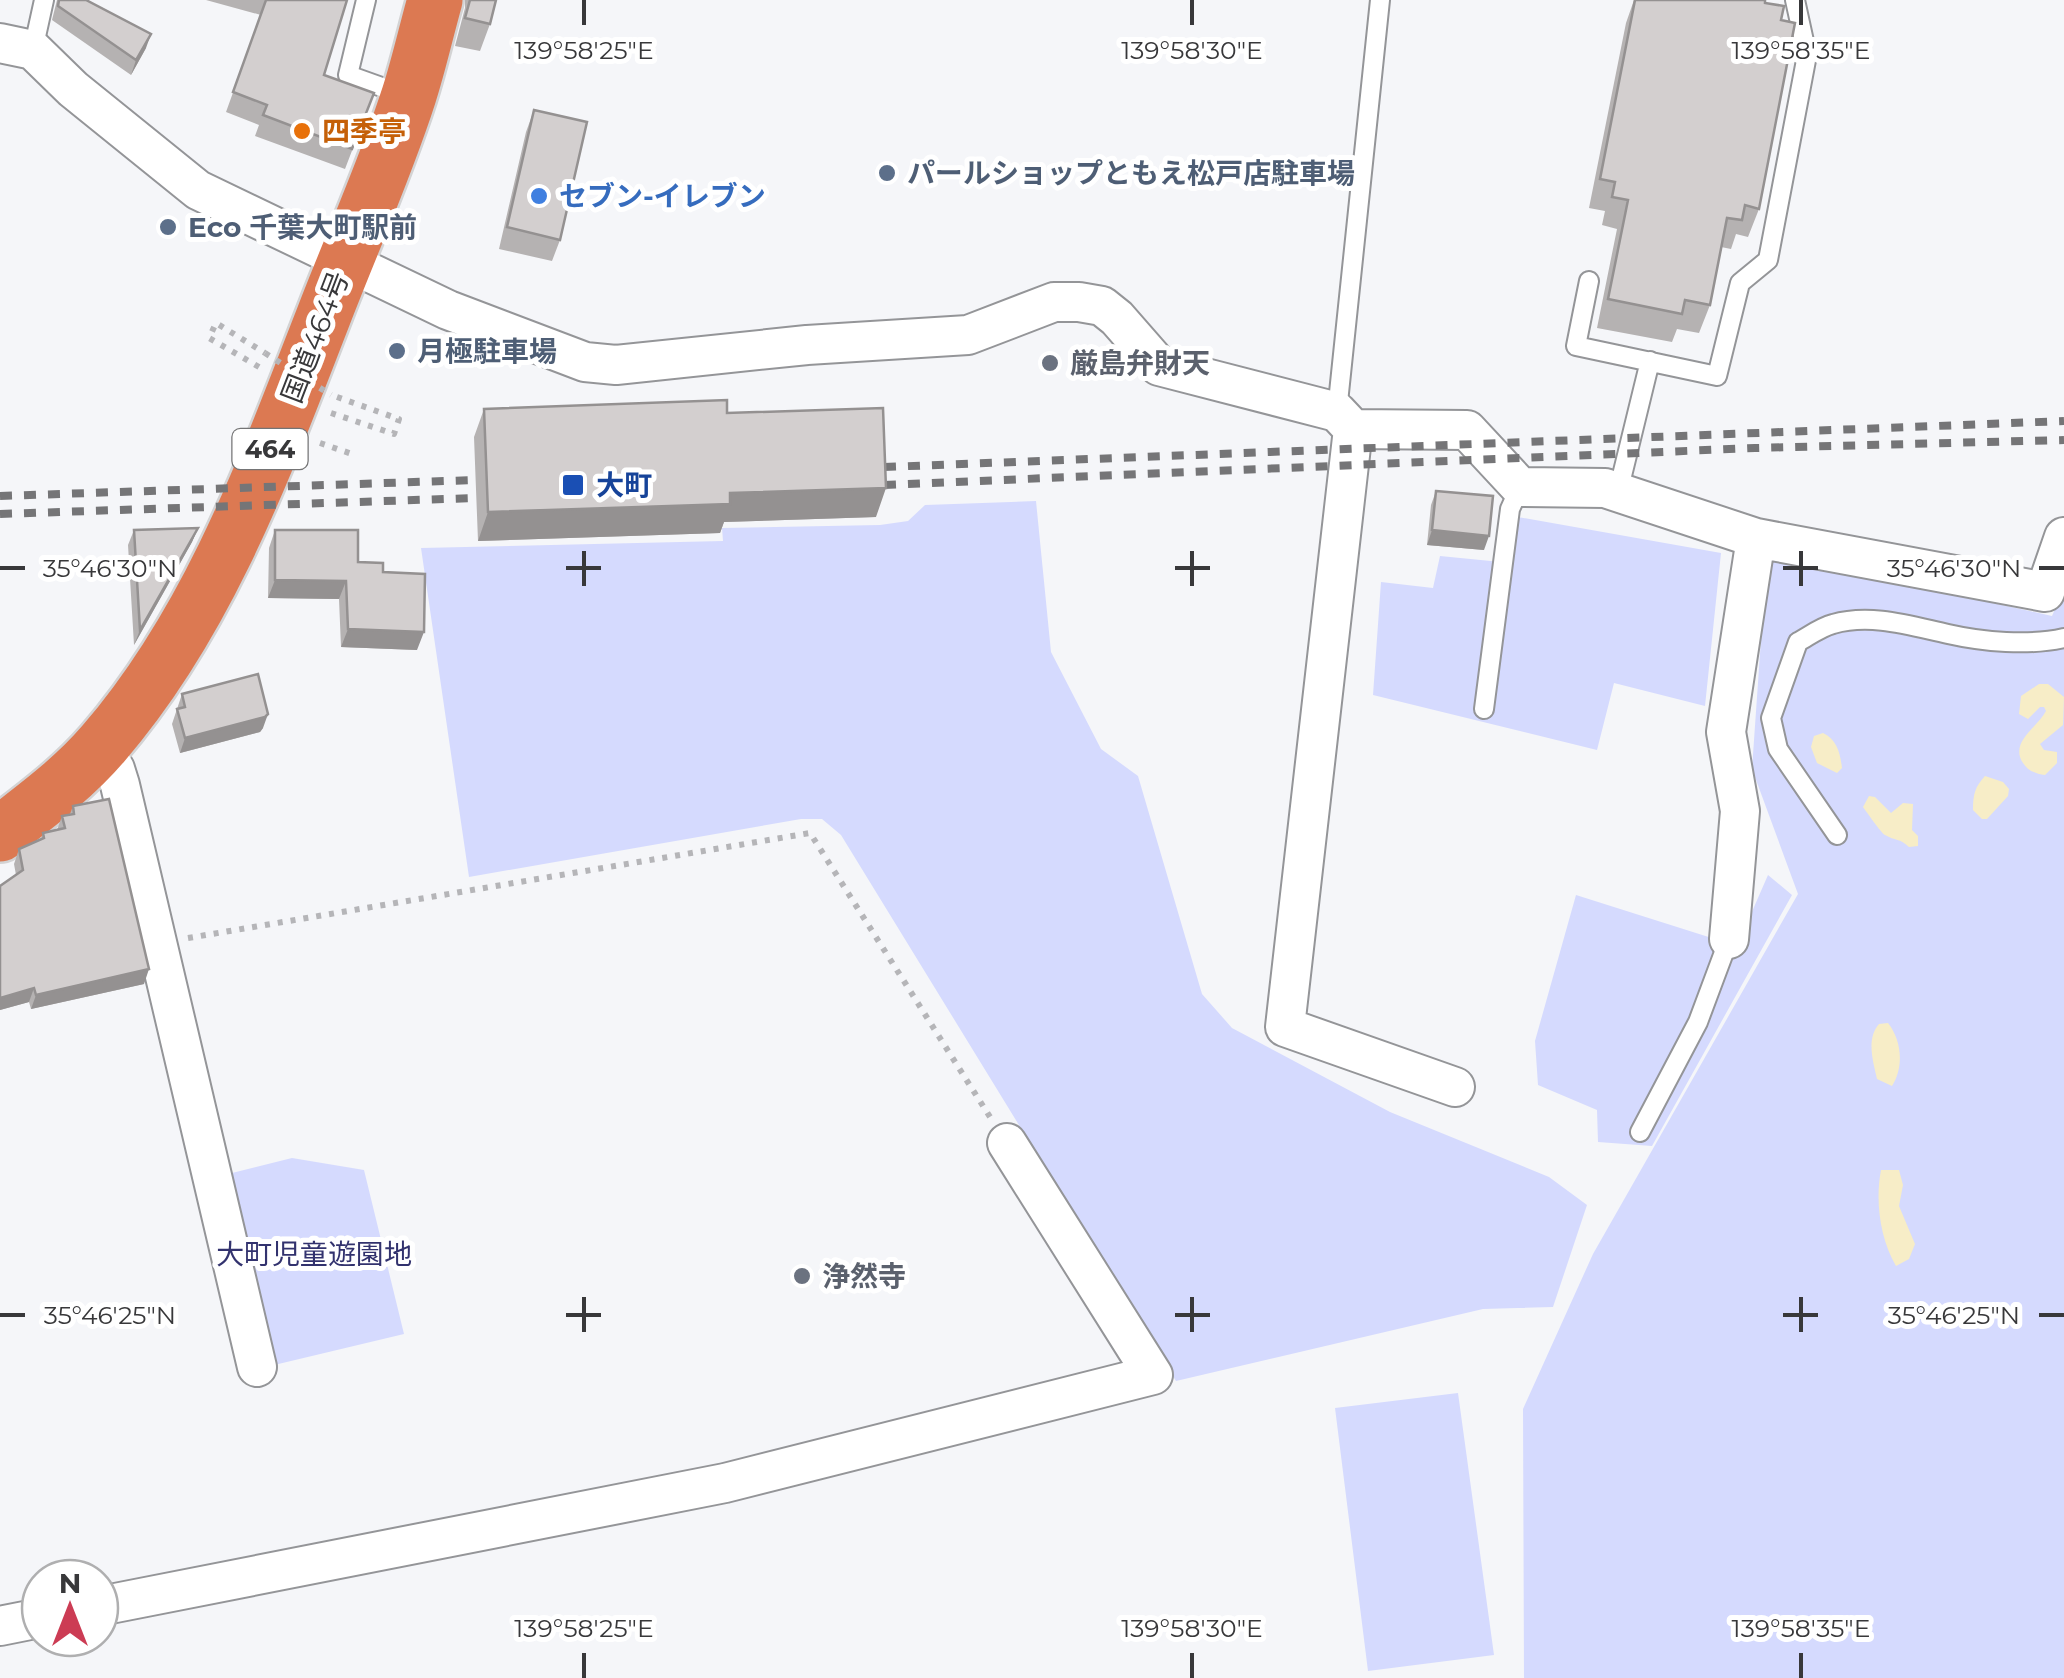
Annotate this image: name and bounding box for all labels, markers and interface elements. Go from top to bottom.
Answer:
text: 139°58'25"E [514,35,654,65]
text: 139°58'30"E [1121,35,1263,65]
text: 139°58'35"E [1732,35,1870,65]
place label: 四季亭 [322,114,406,148]
marker: 四季亭 [291,120,313,142]
place label: パールショップともえ松戸店駐車場 [907,156,1355,190]
marker: パールショップともえ松戸店駐車場 [876,162,898,184]
place label: セブン-イレブン [559,179,766,213]
marker: セブン-イレブン [528,185,550,207]
place label: Eco 千葉大町駅前 [188,210,417,244]
marker: Eco 千葉大町駅前 [157,216,179,238]
street label: 国道464号 [274,266,356,408]
place label: 月極駐車場 [417,334,557,368]
marker: 月極駐車場 [386,340,408,362]
place label: 厳島弁財天 [1070,346,1210,380]
marker: 厳島弁財天 [1039,352,1061,374]
road number: 464 [232,429,308,469]
place label: 大町 [596,468,652,502]
marker: 大町 [560,472,586,498]
text: 35°46'30"N [43,553,177,583]
text: 35°46'30"N [1887,553,2021,583]
park label: 大町児童遊園地 [216,1237,412,1271]
place label: 浄然寺 [822,1259,906,1293]
marker: 浄然寺 [791,1265,813,1287]
text: 35°46'25"N [44,1300,176,1330]
text: 35°46'25"N [1888,1300,2020,1330]
north arrow [20,1558,120,1658]
text: N [59,1566,81,1600]
text: 139°58'25"E [514,1613,654,1643]
text: 139°58'30"E [1121,1613,1263,1643]
text: 139°58'35"E [1732,1613,1870,1643]

